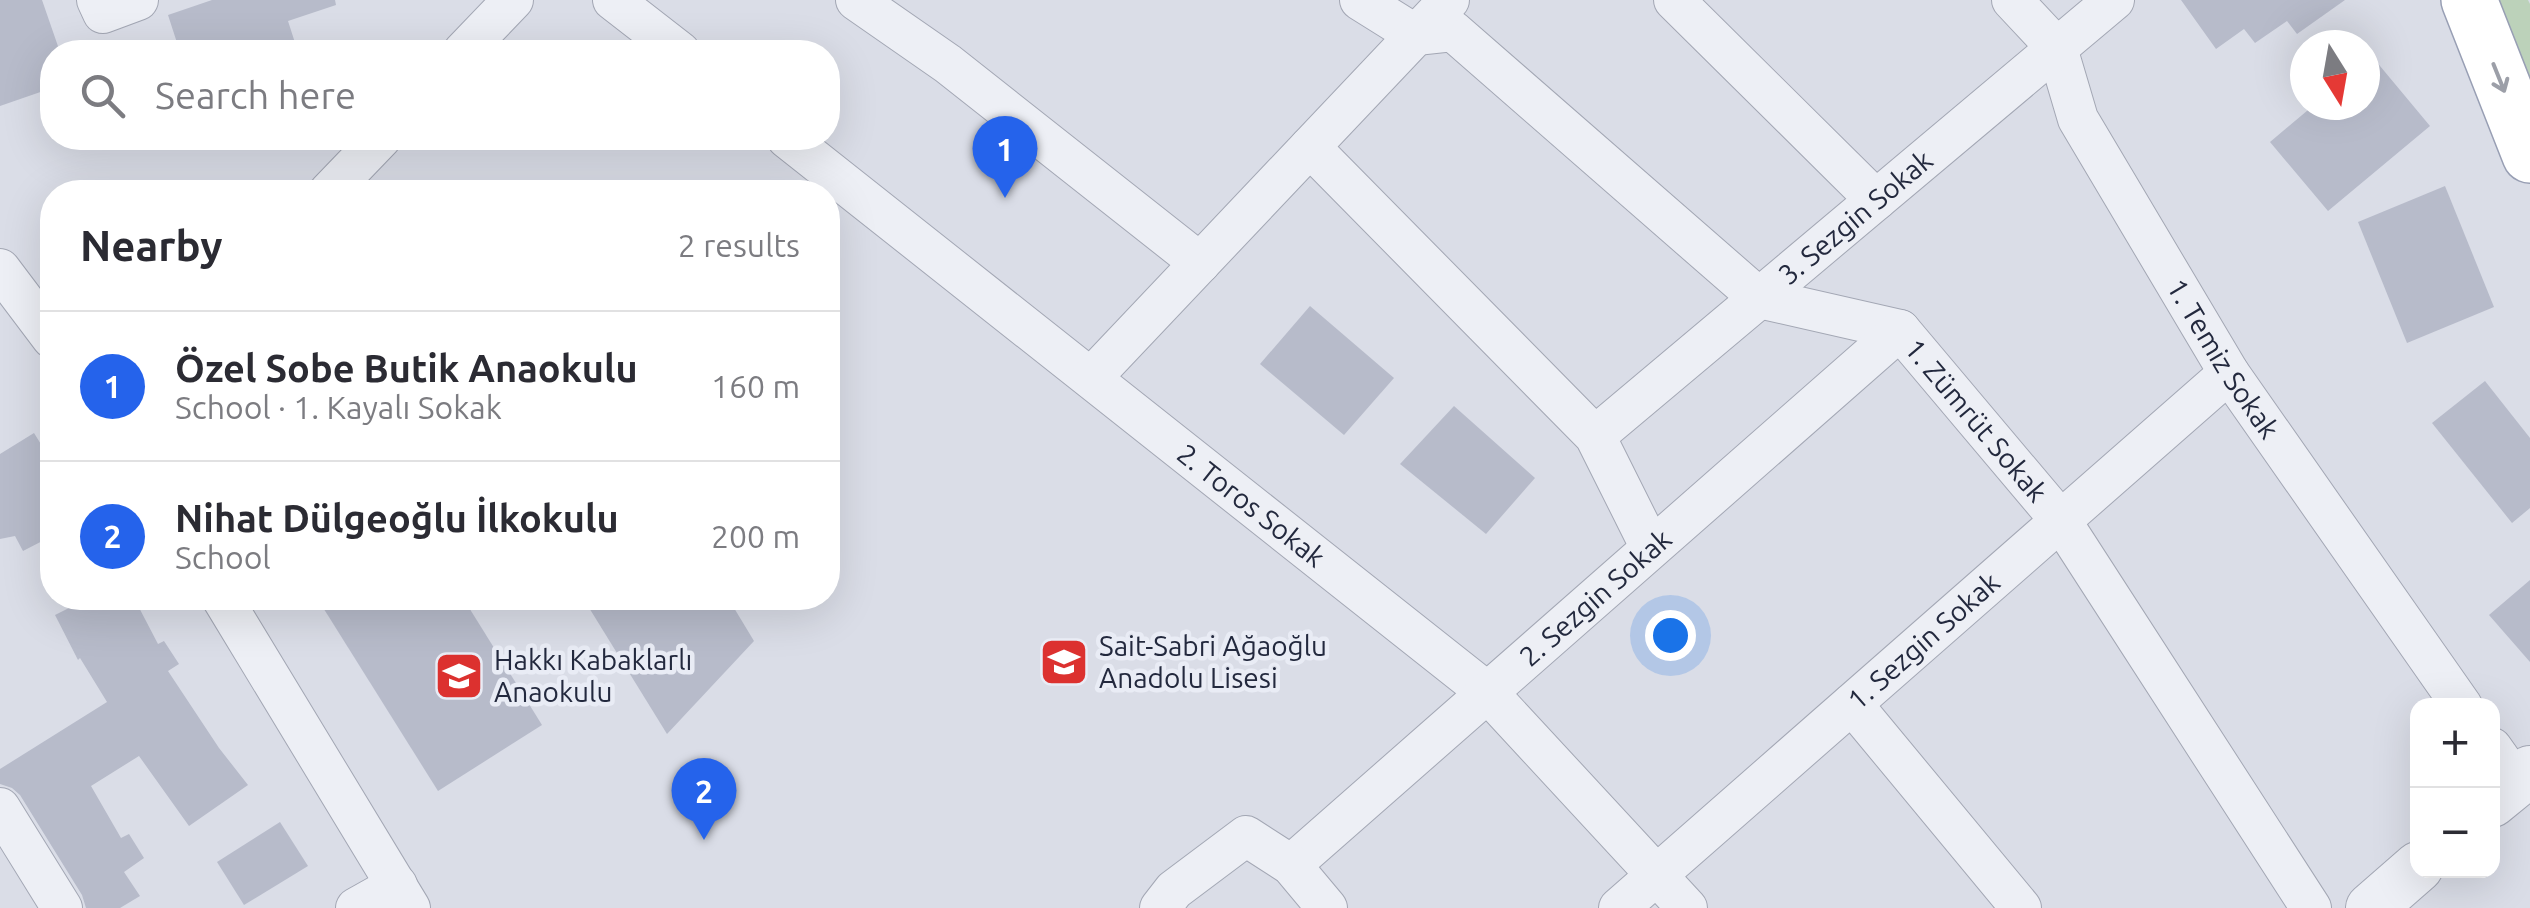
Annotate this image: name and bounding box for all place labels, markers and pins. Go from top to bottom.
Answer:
pin: 1 [972,116,1038,198]
place label: Sait-Sabri Ağaoğlu Anadolu Lisesi [1099,630,1327,693]
school or university icon: Sait-Sabri Ağaoğlu Anadolu Lisesi [1038,636,1090,688]
place label: Hakkı Kabaklarlı Anaokulu [494,644,692,707]
school or university icon: Hakkı Kabaklarlı Anaokulu [433,650,485,702]
pin: 2 [672,758,736,840]

